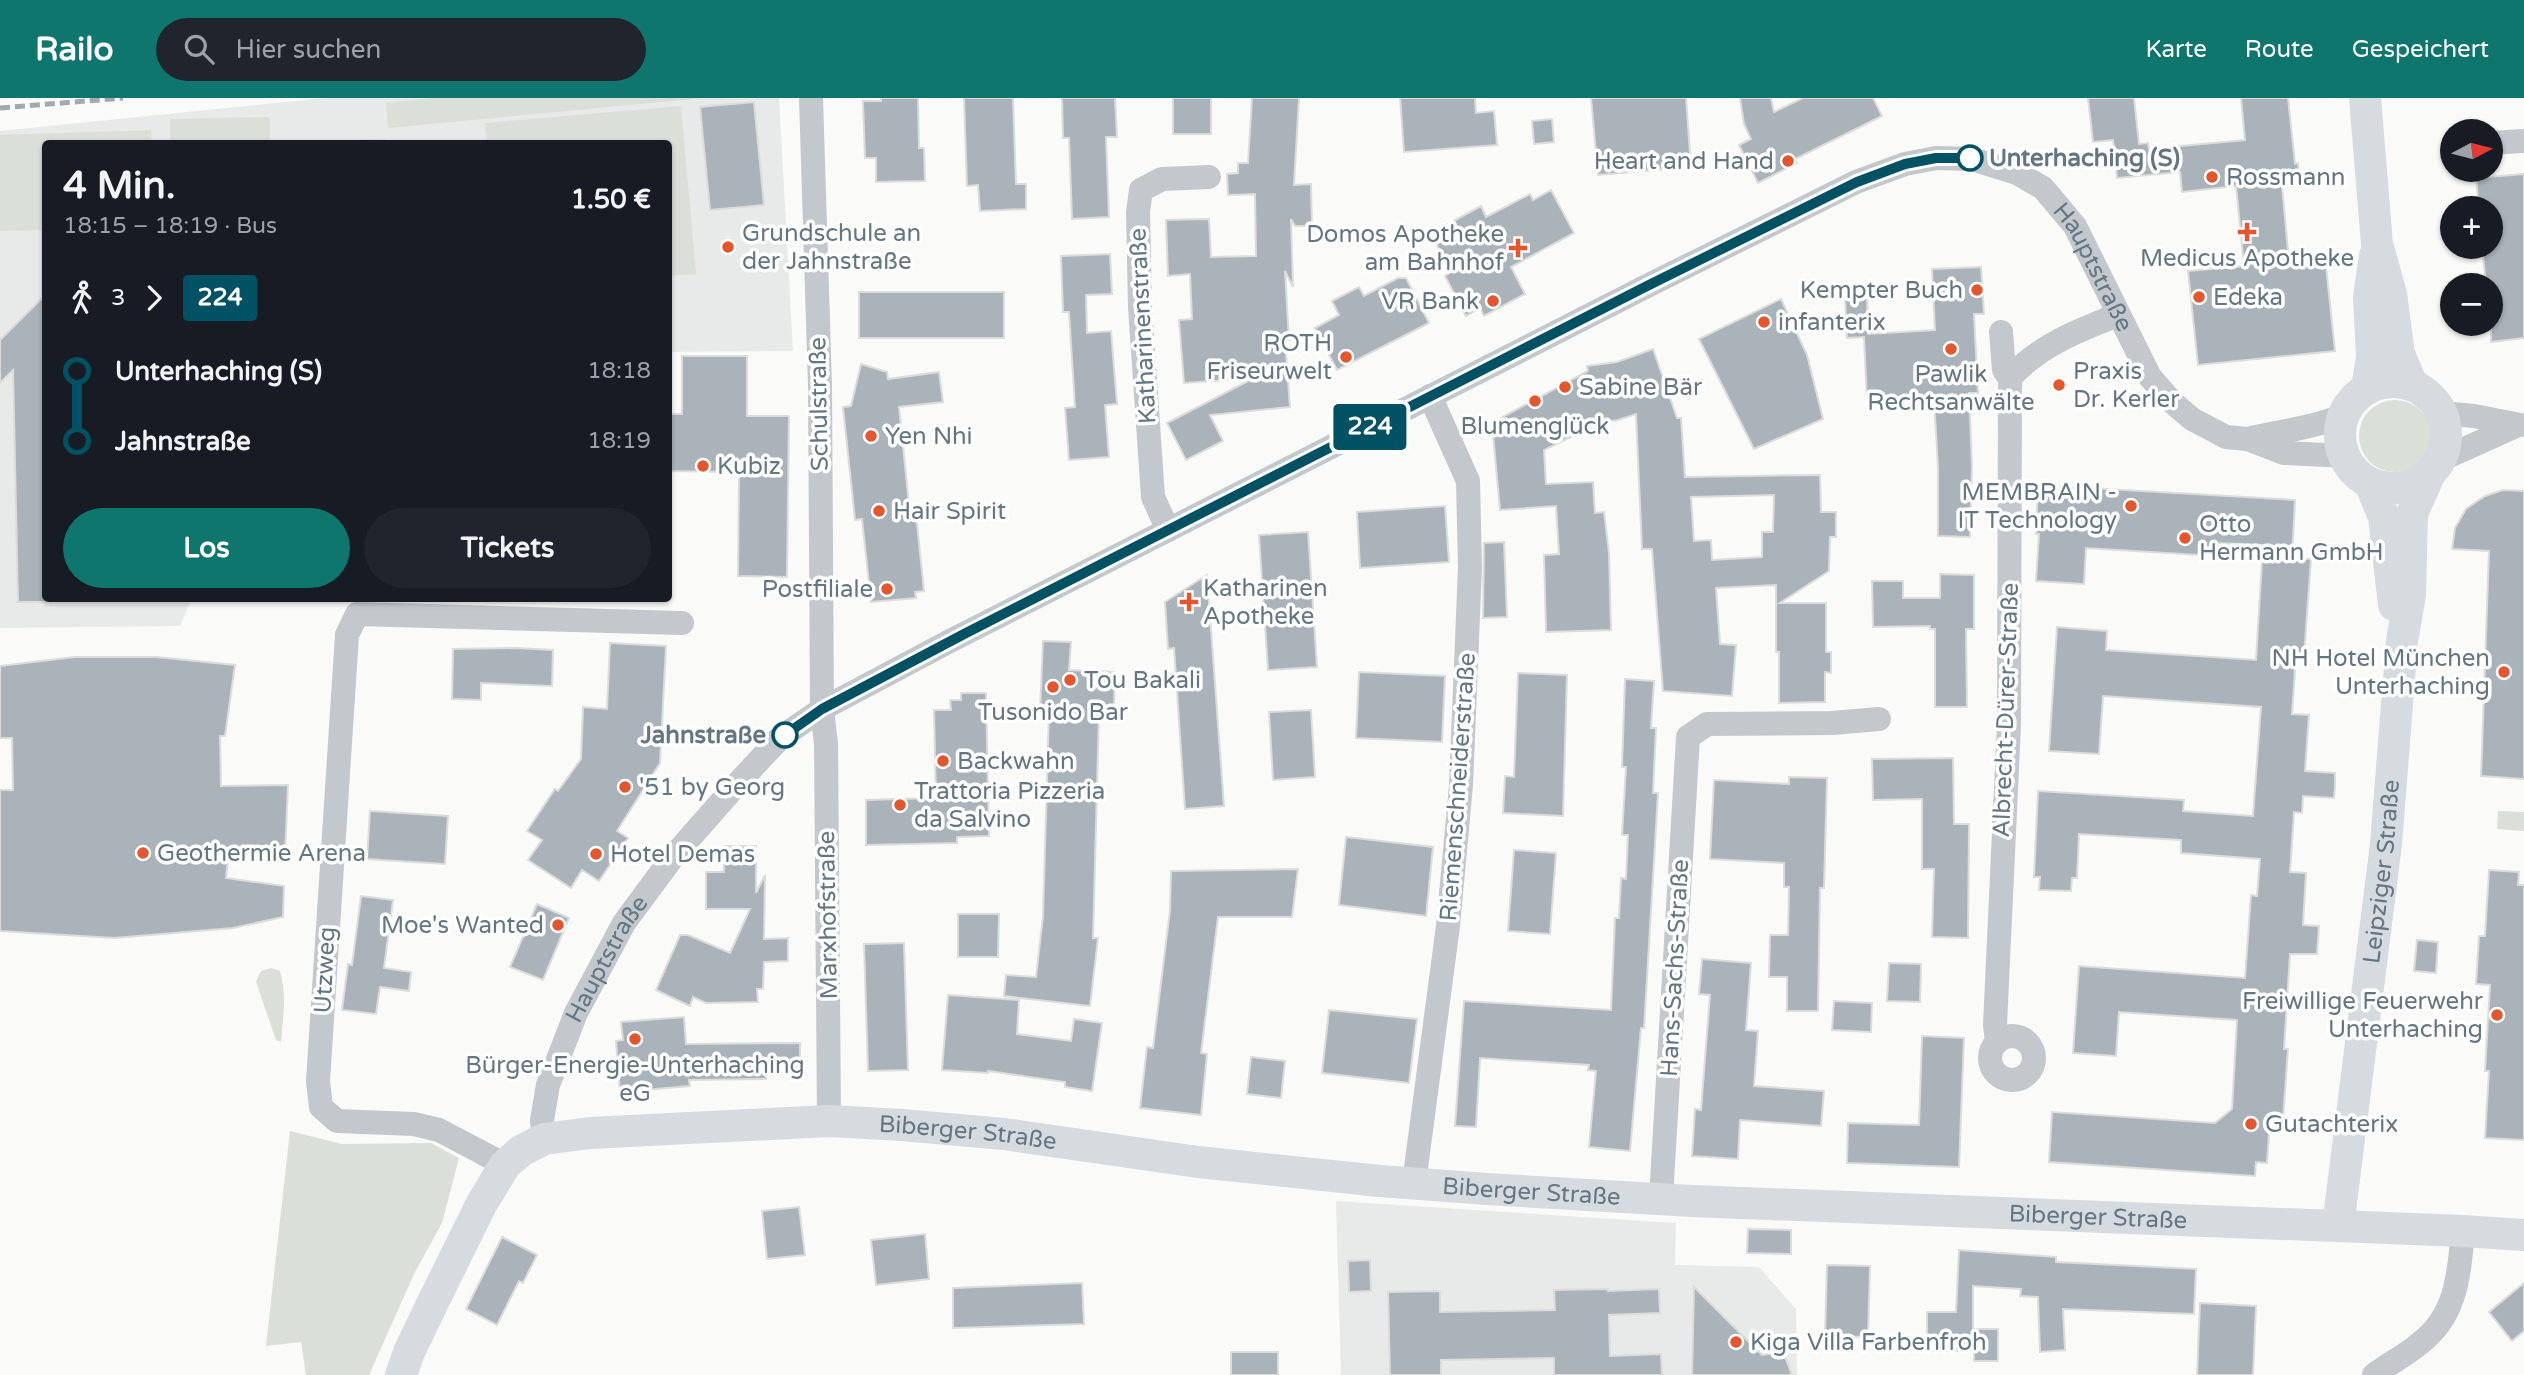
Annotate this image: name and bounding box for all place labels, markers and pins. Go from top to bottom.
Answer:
place label: Unterhaching (S) [1989,144,2180,173]
marker: Unterhaching (S) [1957,145,1983,171]
place label: Heart and Hand [1594,147,1774,176]
marker: Heart and Hand [1780,153,1796,169]
place label: Rossmann [2226,163,2345,192]
marker: Rossmann [2204,169,2220,185]
place label: Grundschule an der Jahnstraße [742,219,921,276]
place label: Domos Apotheke am Bahnhof [1306,220,1505,277]
marker: Medicus Apotheke [2239,224,2255,240]
marker: Grundschule an der Jahnstraße [720,239,736,255]
marker: Domos Apotheke am Bahnhof [1510,240,1526,256]
place label: Medicus Apotheke [2140,244,2354,273]
place label: Kempter Buch [1800,276,1963,305]
marker: Kempter Buch [1969,282,1985,298]
place label: Edeka [2213,283,2283,312]
place label: VR Bank [1381,287,1479,316]
marker: Edeka [2191,289,2207,305]
marker: VR Bank [1485,293,1501,309]
place label: infanterix [1778,308,1886,337]
marker: infanterix [1756,314,1772,330]
place label: ROTH Friseurwelt [1206,329,1332,386]
marker: Pawlik Rechtsanwälte [1943,341,1959,357]
marker: ROTH Friseurwelt [1338,349,1354,365]
place label: Praxis Dr. Kerler [2073,357,2180,414]
place label: Pawlik Rechtsanwälte [1867,360,2035,417]
place label: Sabine Bär [1579,373,1703,402]
marker: Praxis Dr. Kerler [2051,377,2067,393]
marker: Sabine Bär [1557,379,1573,395]
marker: Blumenglück [1527,393,1543,409]
place label: Blumenglück [1461,412,1609,441]
place label: Yen Nhi [885,422,973,451]
marker: Yen Nhi [863,428,879,444]
place label: Kubiz [717,452,781,481]
marker: Kubiz [695,458,711,474]
place label: MEMBRAIN - IT Technology [1957,478,2117,535]
place label: Hair Spirit [893,497,1006,526]
marker: MEMBRAIN - IT Technology [2123,498,2139,514]
marker: Hair Spirit [871,503,887,519]
place label: Otto Hermann GmbH [2199,510,2384,567]
marker: Otto Hermann GmbH [2177,530,2193,546]
place label: Katharinen Apotheke [1203,574,1328,631]
place label: Postfiliale [762,575,873,604]
marker: Postfiliale [879,581,895,597]
marker: Katharinen Apotheke [1181,594,1197,610]
place label: NH Hotel München Unterhaching [2272,644,2490,701]
marker: NH Hotel München Unterhaching [2496,664,2512,680]
place label: Tou Bakali [1084,666,1201,695]
marker: Tou Bakali [1062,672,1078,688]
marker: Tusonido Bar [1045,679,1061,695]
place label: Tusonido Bar [978,698,1129,727]
place label: Jahnstraße [640,721,766,750]
marker: Jahnstraße [772,722,798,748]
place label: Backwahn [957,747,1075,776]
marker: Backwahn [935,753,951,769]
place label: '51 by Georg [639,773,785,802]
place label: Trattoria Pizzeria da Salvino [914,777,1105,834]
marker: '51 by Georg [617,779,633,795]
marker: Trattoria Pizzeria da Salvino [892,797,908,813]
place label: Geothermie Arena [157,839,366,868]
place label: Hotel Demas [610,840,755,869]
marker: Geothermie Arena [135,845,151,861]
marker: Hotel Demas [588,846,604,862]
place label: Moe's Wanted [381,911,544,940]
marker: Moe's Wanted [550,917,566,933]
place label: Freiwillige Feuerwehr Unterhaching [2242,987,2484,1044]
marker: Freiwillige Feuerwehr Unterhaching [2489,1007,2505,1023]
marker: Bürger-Energie-Unterhaching eG [627,1031,643,1047]
place label: Bürger-Energie-Unterhaching eG [465,1051,805,1108]
place label: Gutachterix [2265,1110,2398,1139]
marker: Gutachterix [2243,1116,2259,1132]
place label: Kiga Villa Farbenfroh [1750,1328,1987,1357]
marker: Kiga Villa Farbenfroh [1728,1334,1744,1350]

